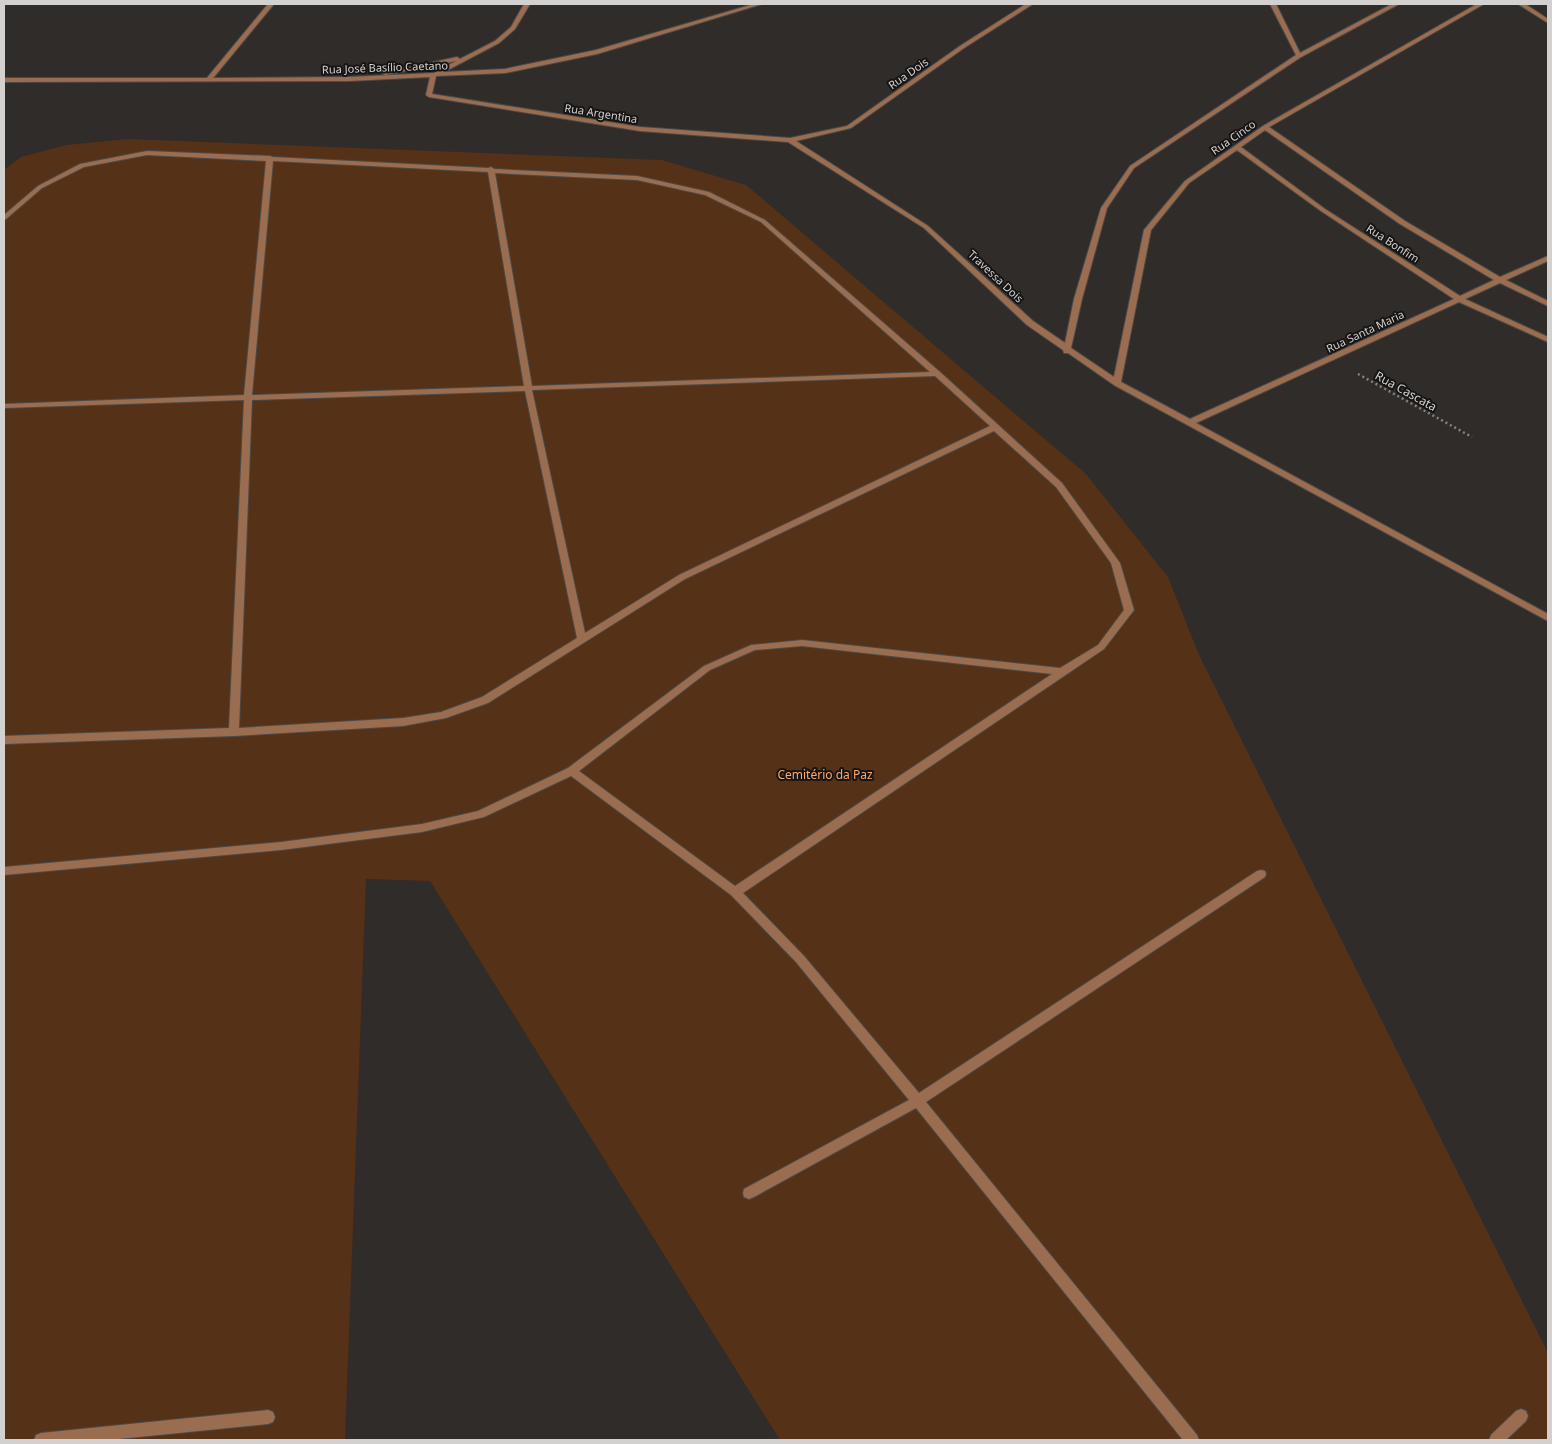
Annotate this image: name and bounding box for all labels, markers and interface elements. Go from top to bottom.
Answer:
street label: Rua Dois [885,54,931,92]
street label: Rua José Basílio Caetano [322,57,449,77]
street label: Rua Argentina [563,100,639,126]
street label: Rua Cinco [1208,116,1259,158]
street label: Rua Bonfim [1364,220,1422,266]
street label: Travessa Dois [965,247,1027,305]
street label: Rua Santa Maria [1324,306,1406,356]
street label: Rua Cascata [1372,367,1440,415]
park label: Cemitério da Paz [777,766,873,783]

